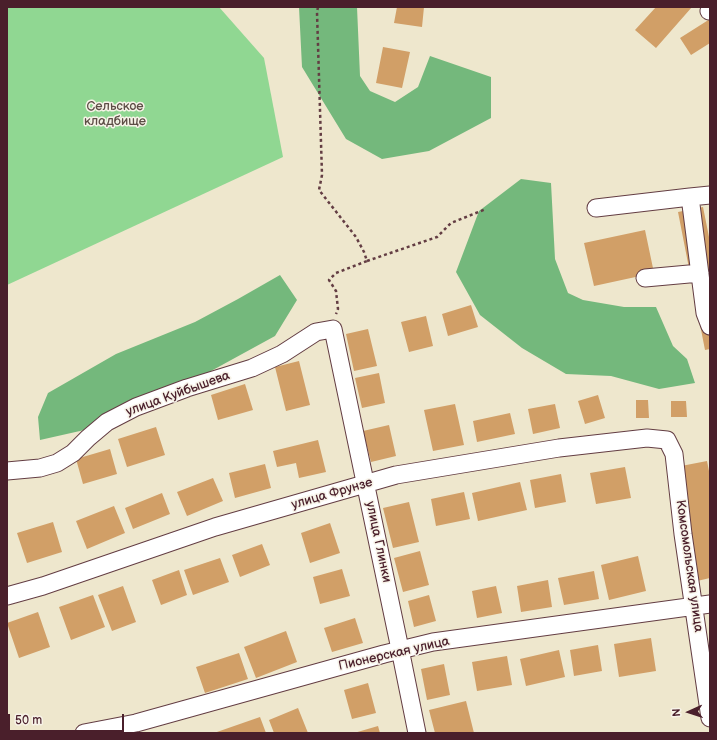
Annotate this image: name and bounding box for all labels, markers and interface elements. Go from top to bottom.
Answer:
park label: Сельское кладбище [84,99,146,130]
street label: улица Куйбышева [124,368,232,420]
street label: улица Фрунзе [290,475,374,513]
street label: Комсомольская улица [672,499,706,633]
street label: улица Глинки [362,500,394,584]
street label: Пионерская улица [337,634,451,674]
north arrow [669,692,709,732]
scale bar [10,706,126,732]
text: N [670,708,683,717]
text: 50 m [15,713,42,728]

